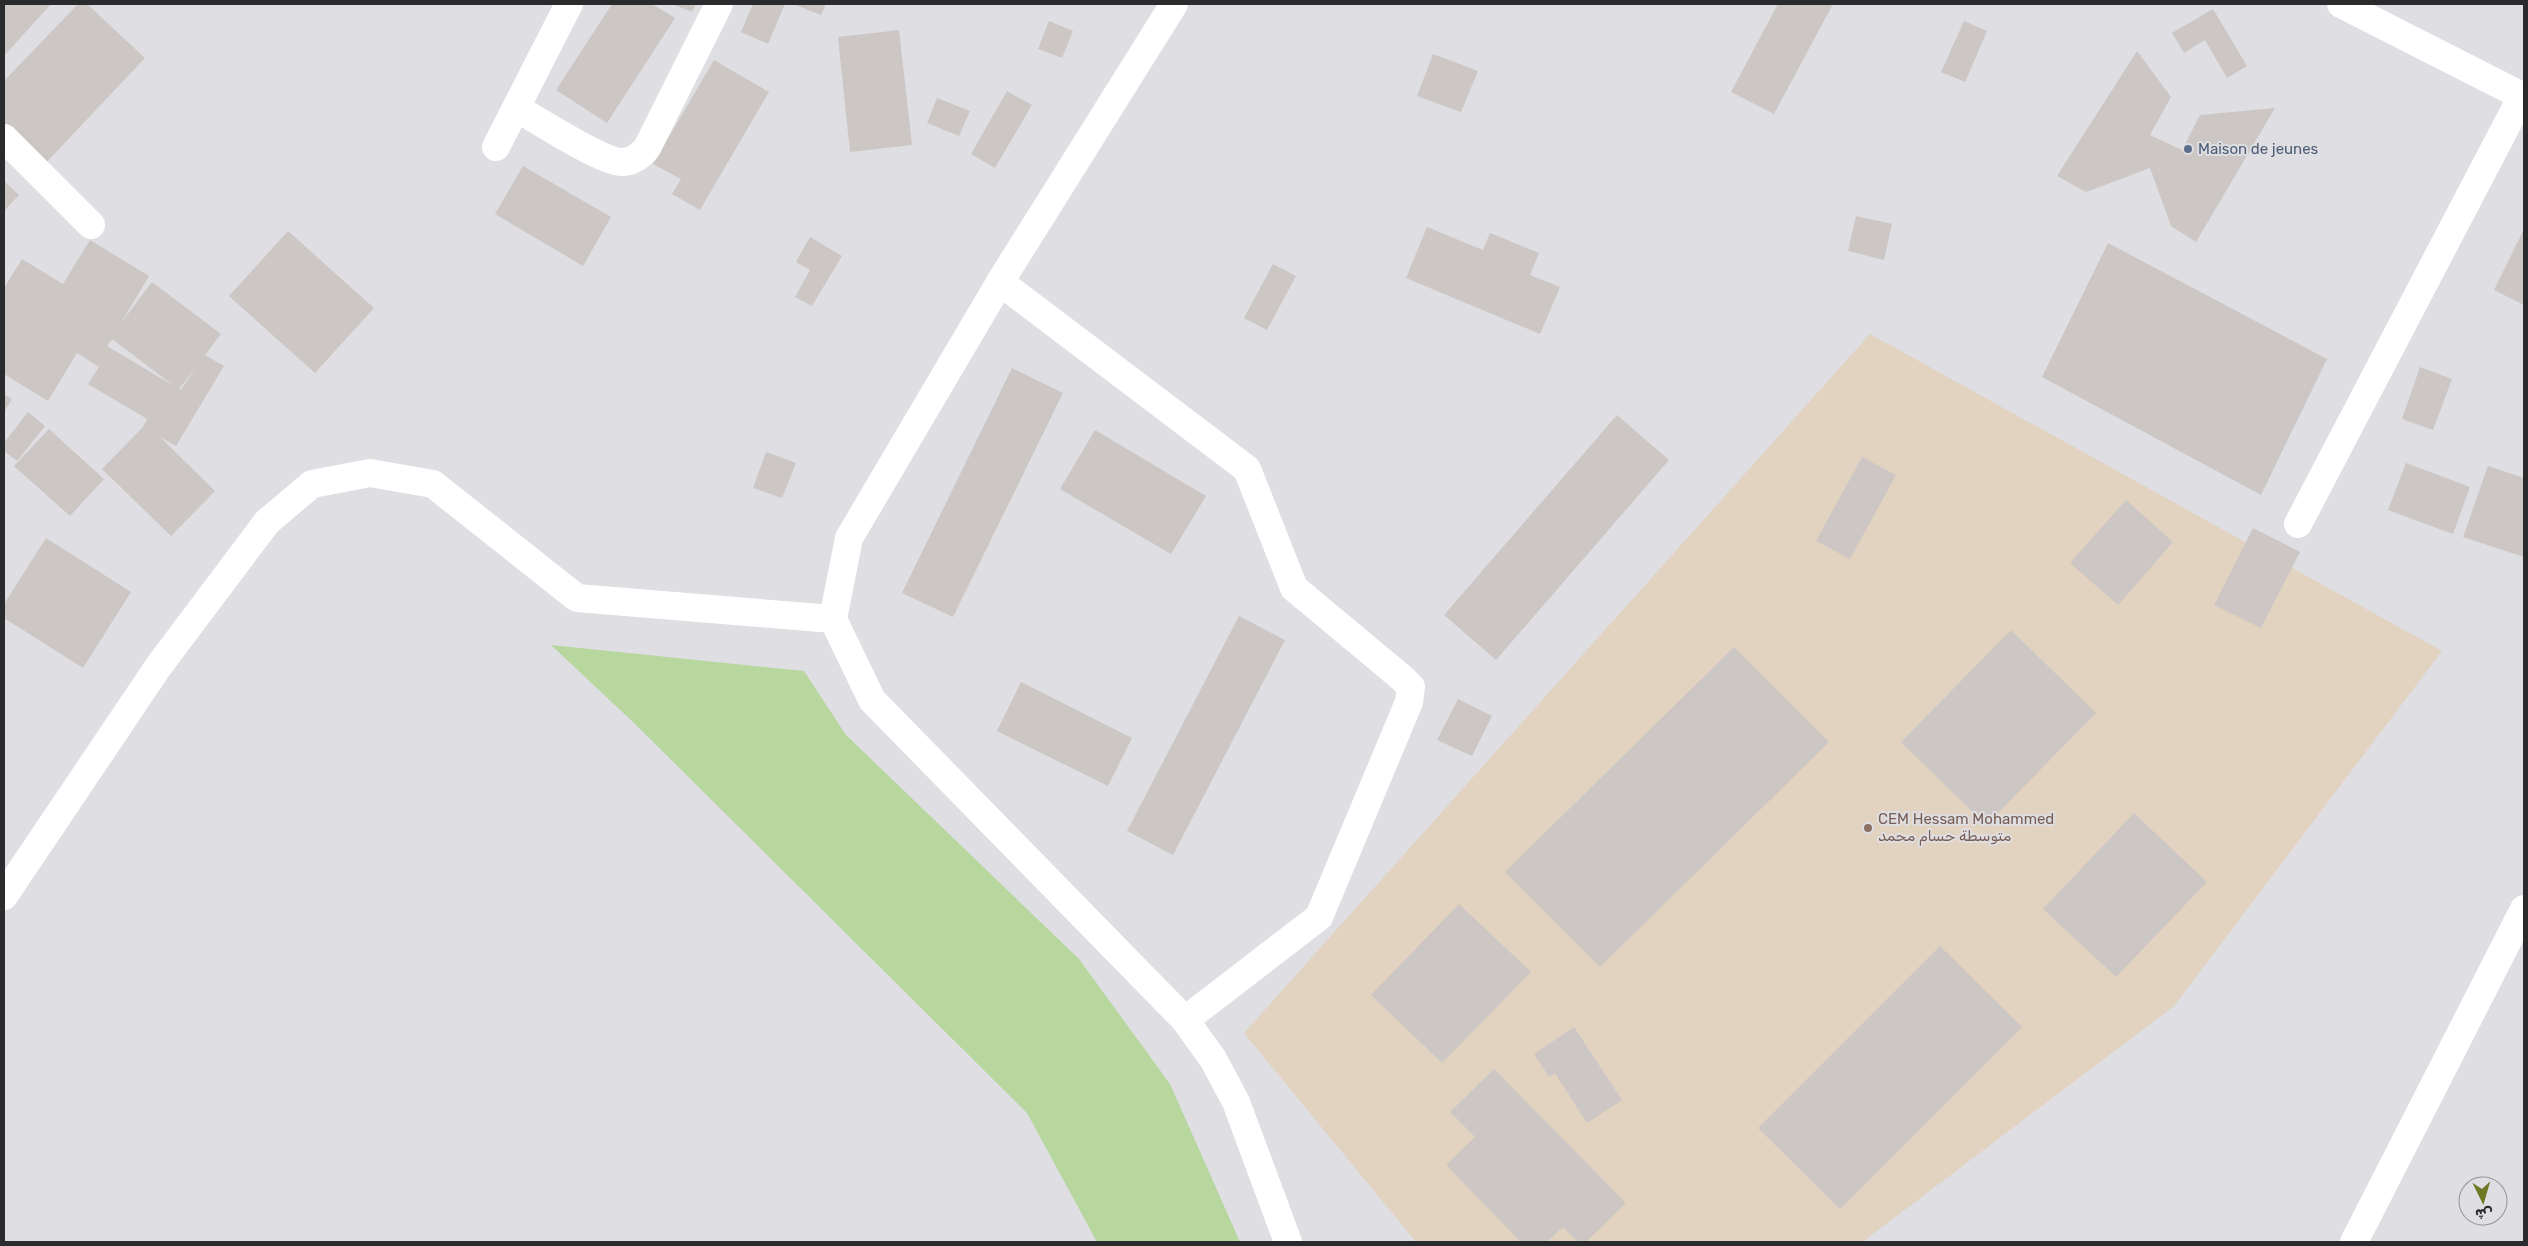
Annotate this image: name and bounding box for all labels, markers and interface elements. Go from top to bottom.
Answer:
place label: Maison de jeunes [2198,140,2319,158]
marker: Maison de jeunes [2182,143,2194,155]
place label: CEM Hessam Mohammed متوسطة حسام محمد [1878,810,2054,846]
marker: CEM Hessam Mohammed متوسطة حسام محمد [1862,822,1874,834]
north arrow [2458,1176,2508,1226]
text: ش [2474,1204,2494,1223]

